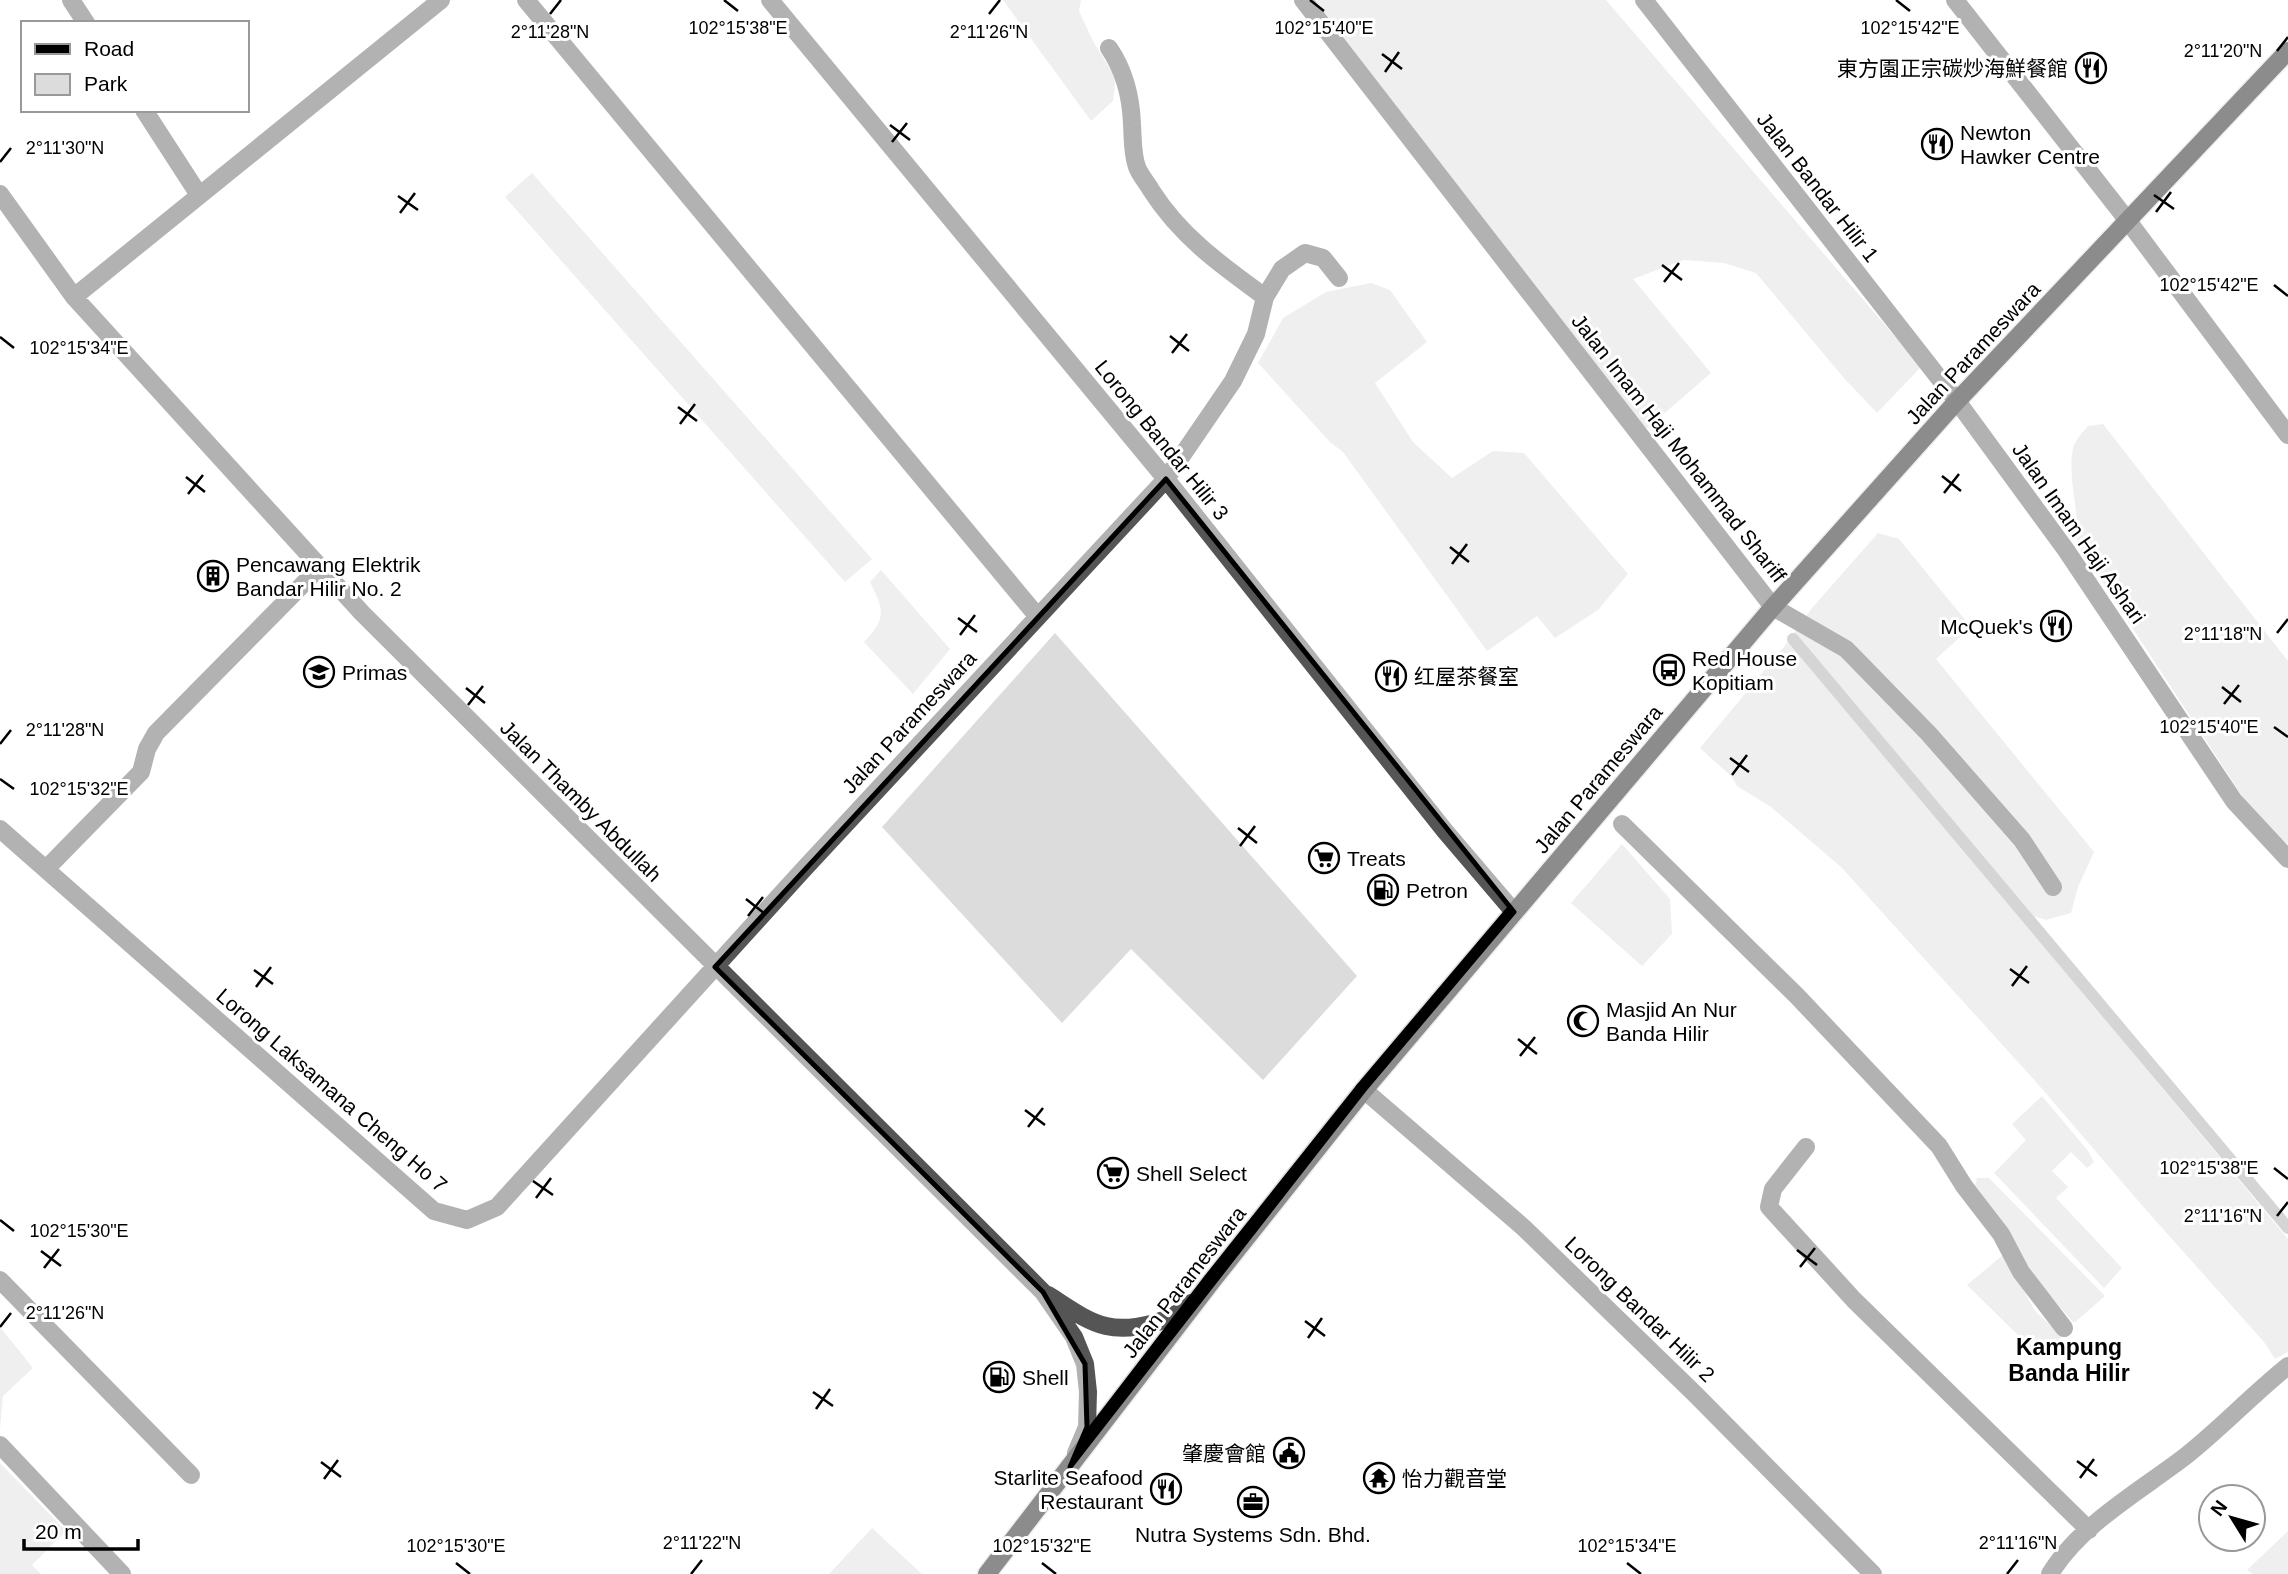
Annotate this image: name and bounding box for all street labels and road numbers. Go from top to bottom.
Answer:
street label: Jalan Bandar Hilir 1 [1753,108,1883,266]
street label: Jalan Parameswara [1901,277,2045,429]
street label: Jalan Imam Haji Mohammad Shariff [1567,310,1791,587]
street label: Lorong Bandar Hilir 3 [1091,356,1233,524]
street label: Jalan Imam Haji Ashari [2008,438,2150,628]
street label: Jalan Parameswara [837,646,981,798]
street label: Jalan Parameswara [1530,700,1667,857]
street label: Jalan Thamby Abdullah [496,716,666,886]
street label: Lorong Laksamana Cheng Ho 7 [212,984,452,1196]
street label: Jalan Parameswara [1118,1202,1250,1362]
street label: Lorong Bandar Hilir 2 [1561,1232,1719,1386]

